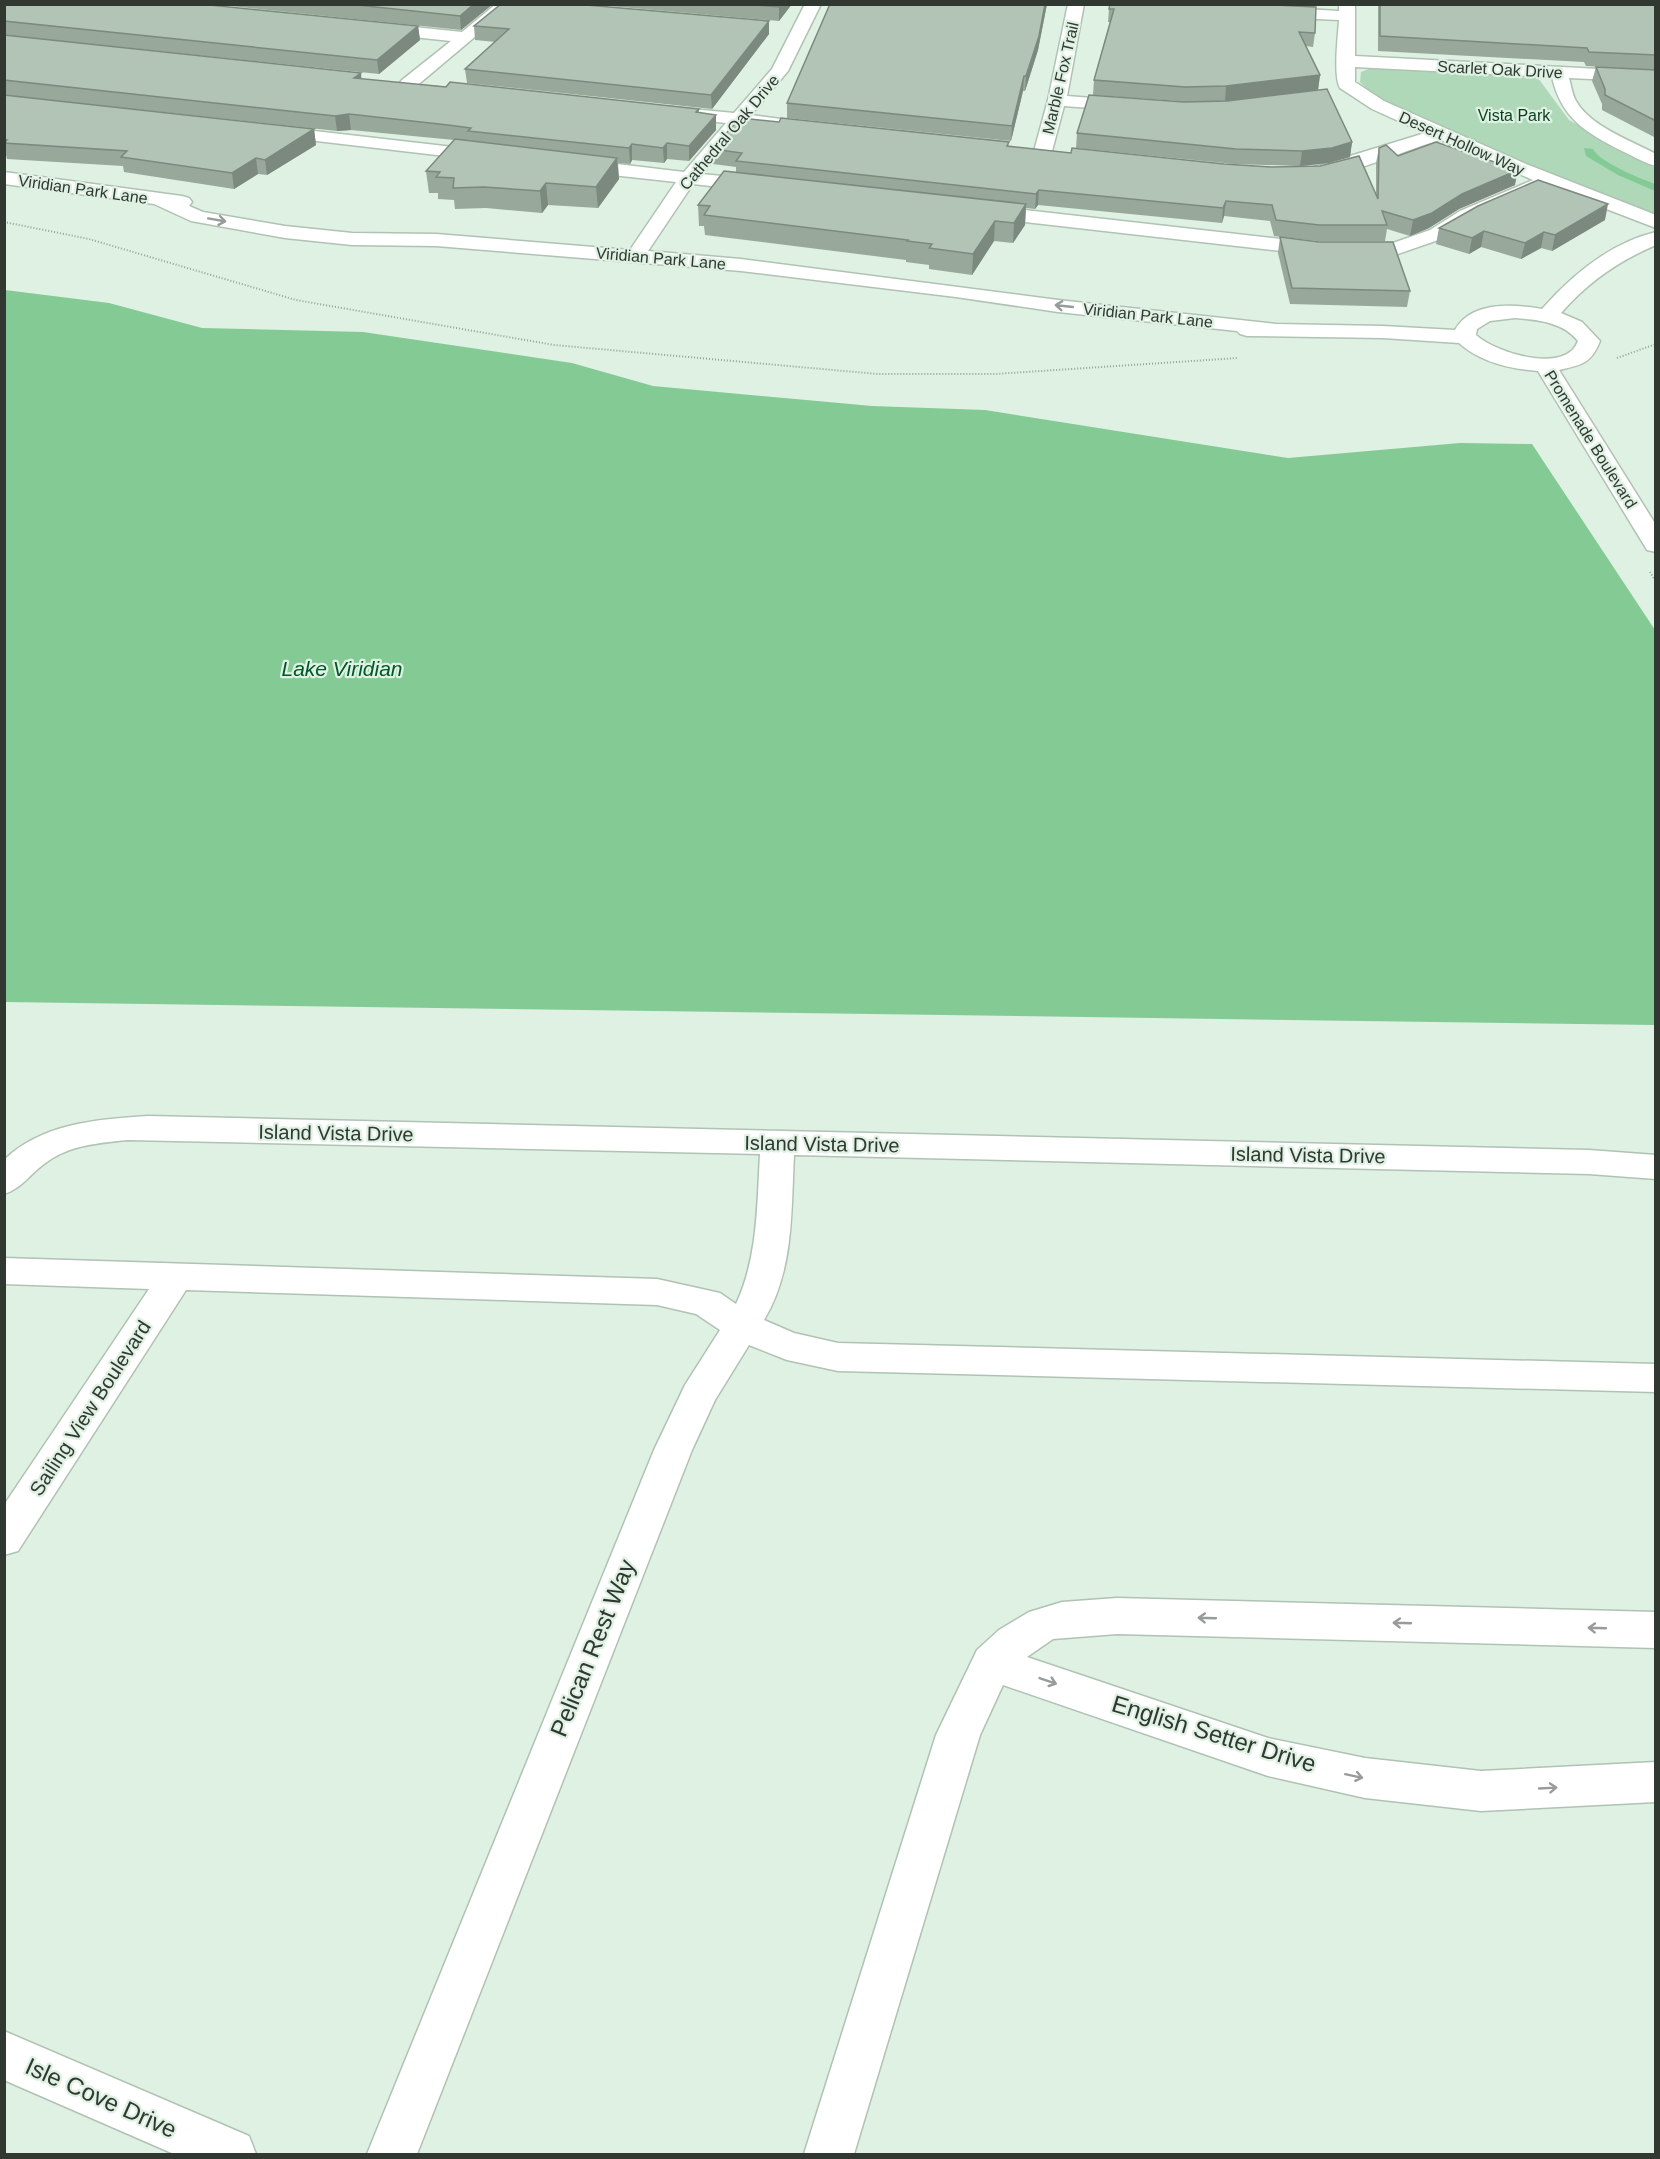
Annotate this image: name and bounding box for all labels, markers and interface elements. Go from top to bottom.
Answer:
street label: Marble Fox Trail [1039,20,1082,136]
street label: Scarlet Oak Drive [1437,58,1563,81]
street label: Cathedral Oak Drive [676,71,783,193]
park label: Vista Park [1478,107,1551,124]
street label: Desert Hollow Way [1396,108,1527,179]
street label: Viridian Park Lane [17,172,149,207]
one-way arrow [207,215,227,226]
street label: Viridian Park Lane [595,244,727,273]
one-way arrow [1054,300,1074,311]
street label: Viridian Park Lane [1082,300,1214,331]
street label: Promenade Boulevard [1541,367,1640,511]
water label: Lake Viridian [281,657,403,680]
street label: Island Vista Drive [258,1121,414,1145]
street label: Island Vista Drive [744,1132,900,1156]
street label: Island Vista Drive [1230,1143,1386,1167]
street label: Sailing View Boulevard [25,1316,155,1500]
street label: Pelican Rest Way [545,1555,640,1740]
one-way arrow [1198,1612,1218,1624]
one-way arrow [1393,1617,1413,1629]
one-way arrow [1588,1623,1608,1634]
one-way arrow [1038,1677,1057,1688]
street label: English Setter Drive [1109,1690,1320,1777]
one-way arrow [1344,1770,1363,1782]
one-way arrow [1538,1782,1558,1793]
street label: Isle Cove Drive [21,2052,181,2143]

